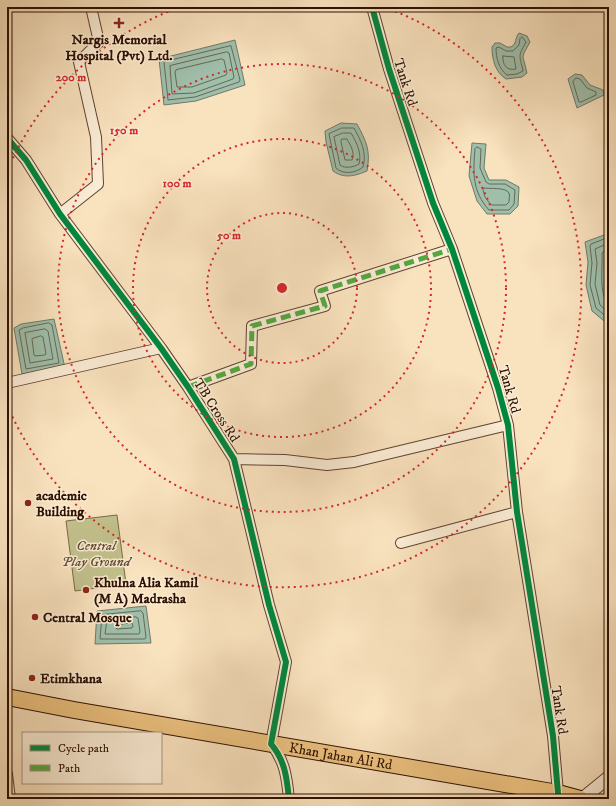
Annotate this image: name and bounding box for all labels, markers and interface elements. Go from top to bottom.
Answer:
marker: Nargis Memorial Hospital (Pvt) Ltd. [113,17,125,29]
place label: Nargis Memorial Hospital (Pvt) Ltd. [65,31,173,65]
street label: Tank Rd [389,56,421,108]
text: 200 m [56,70,86,85]
text: 150 m [110,123,138,138]
text: 100 m [163,176,191,191]
text: 50 m [216,228,241,243]
centre of rings [275,281,289,295]
street label: Tank Rd [494,363,524,415]
street label: TB Cross Rd [189,375,243,446]
place label: academic Building [36,487,87,521]
marker: academic Building [23,498,33,508]
park label: Central Play Ground [62,537,133,571]
place label: Khulna Alia Kamil (M A) Madrasha [94,574,199,608]
marker: Khulna Alia Kamil (M A) Madrasha [81,585,91,595]
place label: Central Mosque [43,609,132,627]
marker: Central Mosque [30,612,40,622]
place label: Etimkhana [40,670,103,688]
marker: Etimkhana [27,673,37,683]
street label: Tank Rd [546,685,572,736]
legend [22,732,162,784]
street label: Khan Jahan Ali Rd [288,739,394,774]
text: Cycle path [58,741,110,756]
text: Path [58,761,81,776]

